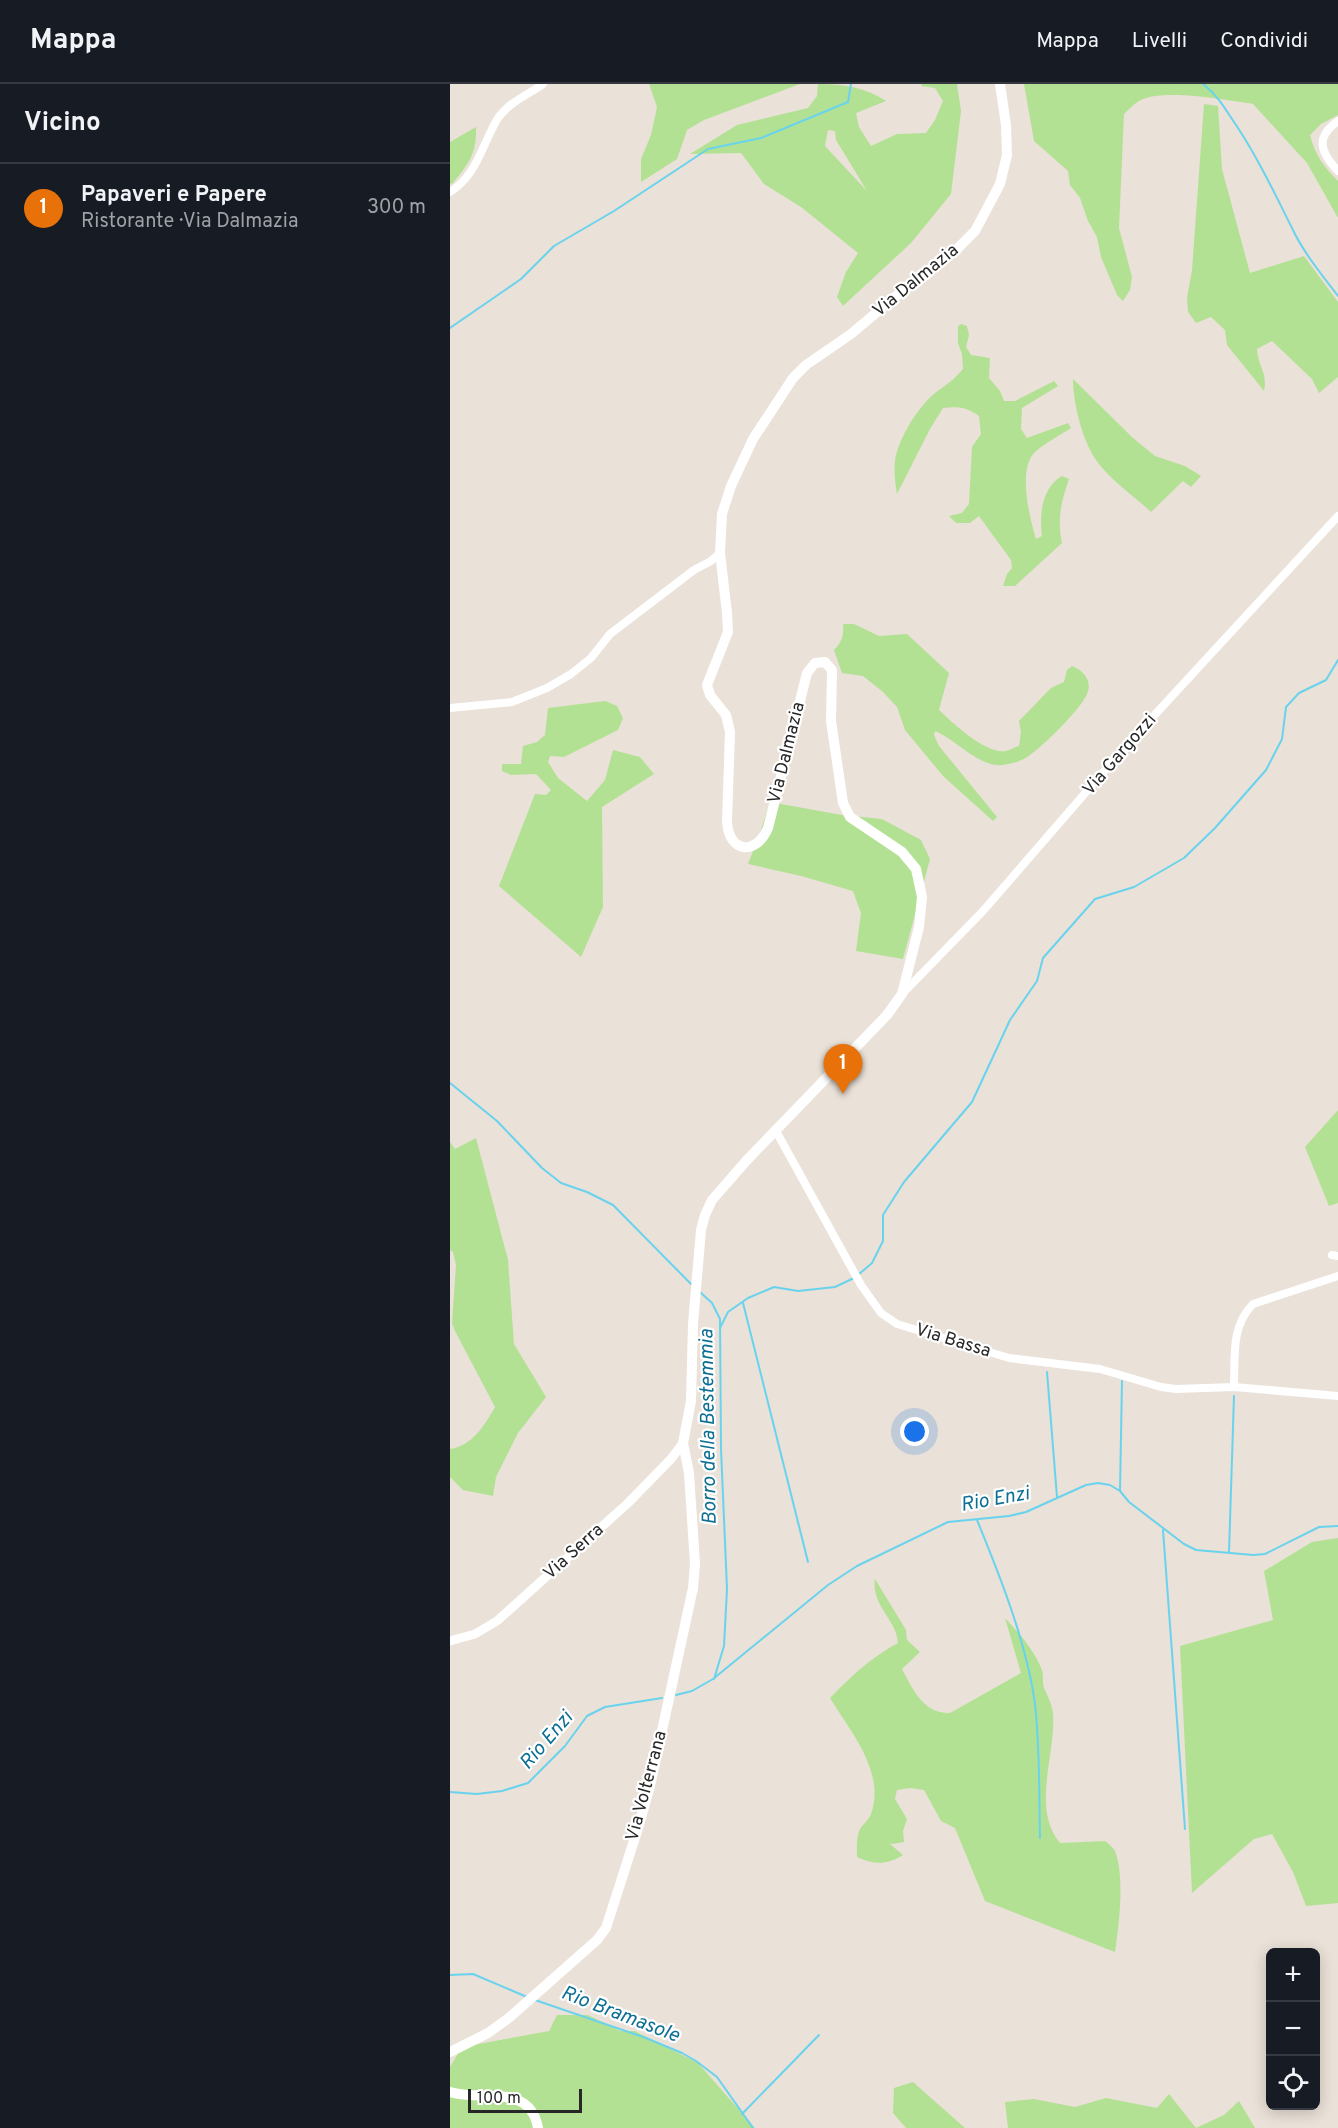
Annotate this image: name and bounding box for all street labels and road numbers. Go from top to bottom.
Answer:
street label: Via Dalmazia [868,239,964,323]
street label: Via Dalmazia [763,700,811,806]
street label: Via Gargozzi [1078,709,1162,801]
street label: Via Bassa [913,1319,993,1363]
street label: Via Serra [539,1519,609,1585]
street label: Via Volterrana [621,1728,673,1844]

